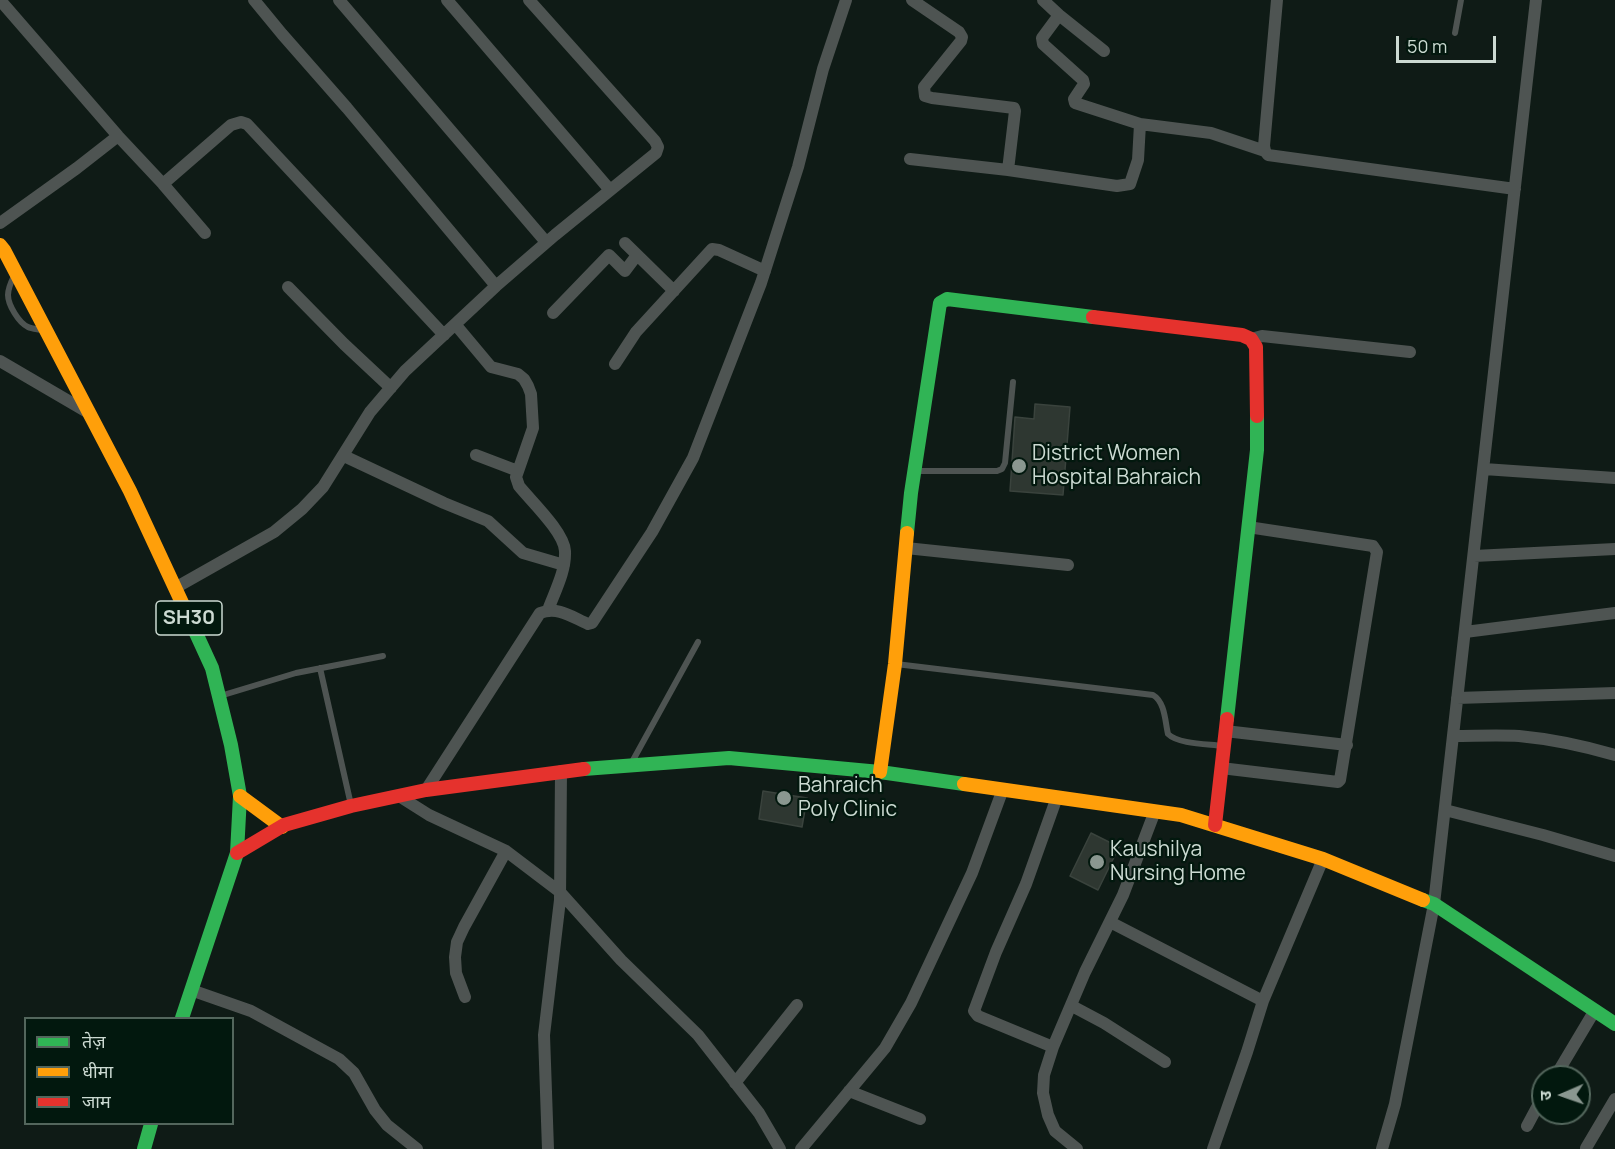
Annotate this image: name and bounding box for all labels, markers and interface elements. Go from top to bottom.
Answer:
scale bar [1399,24,1500,62]
text: 50 m [1407,34,1447,58]
place label: District Women Hospital Bahraich [1032,441,1201,491]
marker: District Women Hospital Bahraich [1010,457,1028,475]
road number: SH30 [156,601,222,635]
place label: Bahraich Poly Clinic [798,773,897,823]
marker: Bahraich Poly Clinic [775,789,793,807]
place label: Kaushilya Nursing Home [1110,837,1246,887]
marker: Kaushilya Nursing Home [1088,853,1106,871]
legend [24,1017,234,1125]
text: तेज़ [82,1029,106,1053]
text: धीमा [82,1059,113,1083]
north arrow [1531,1065,1591,1125]
text: जाम [82,1089,111,1113]
text: उ [1534,1090,1556,1101]

